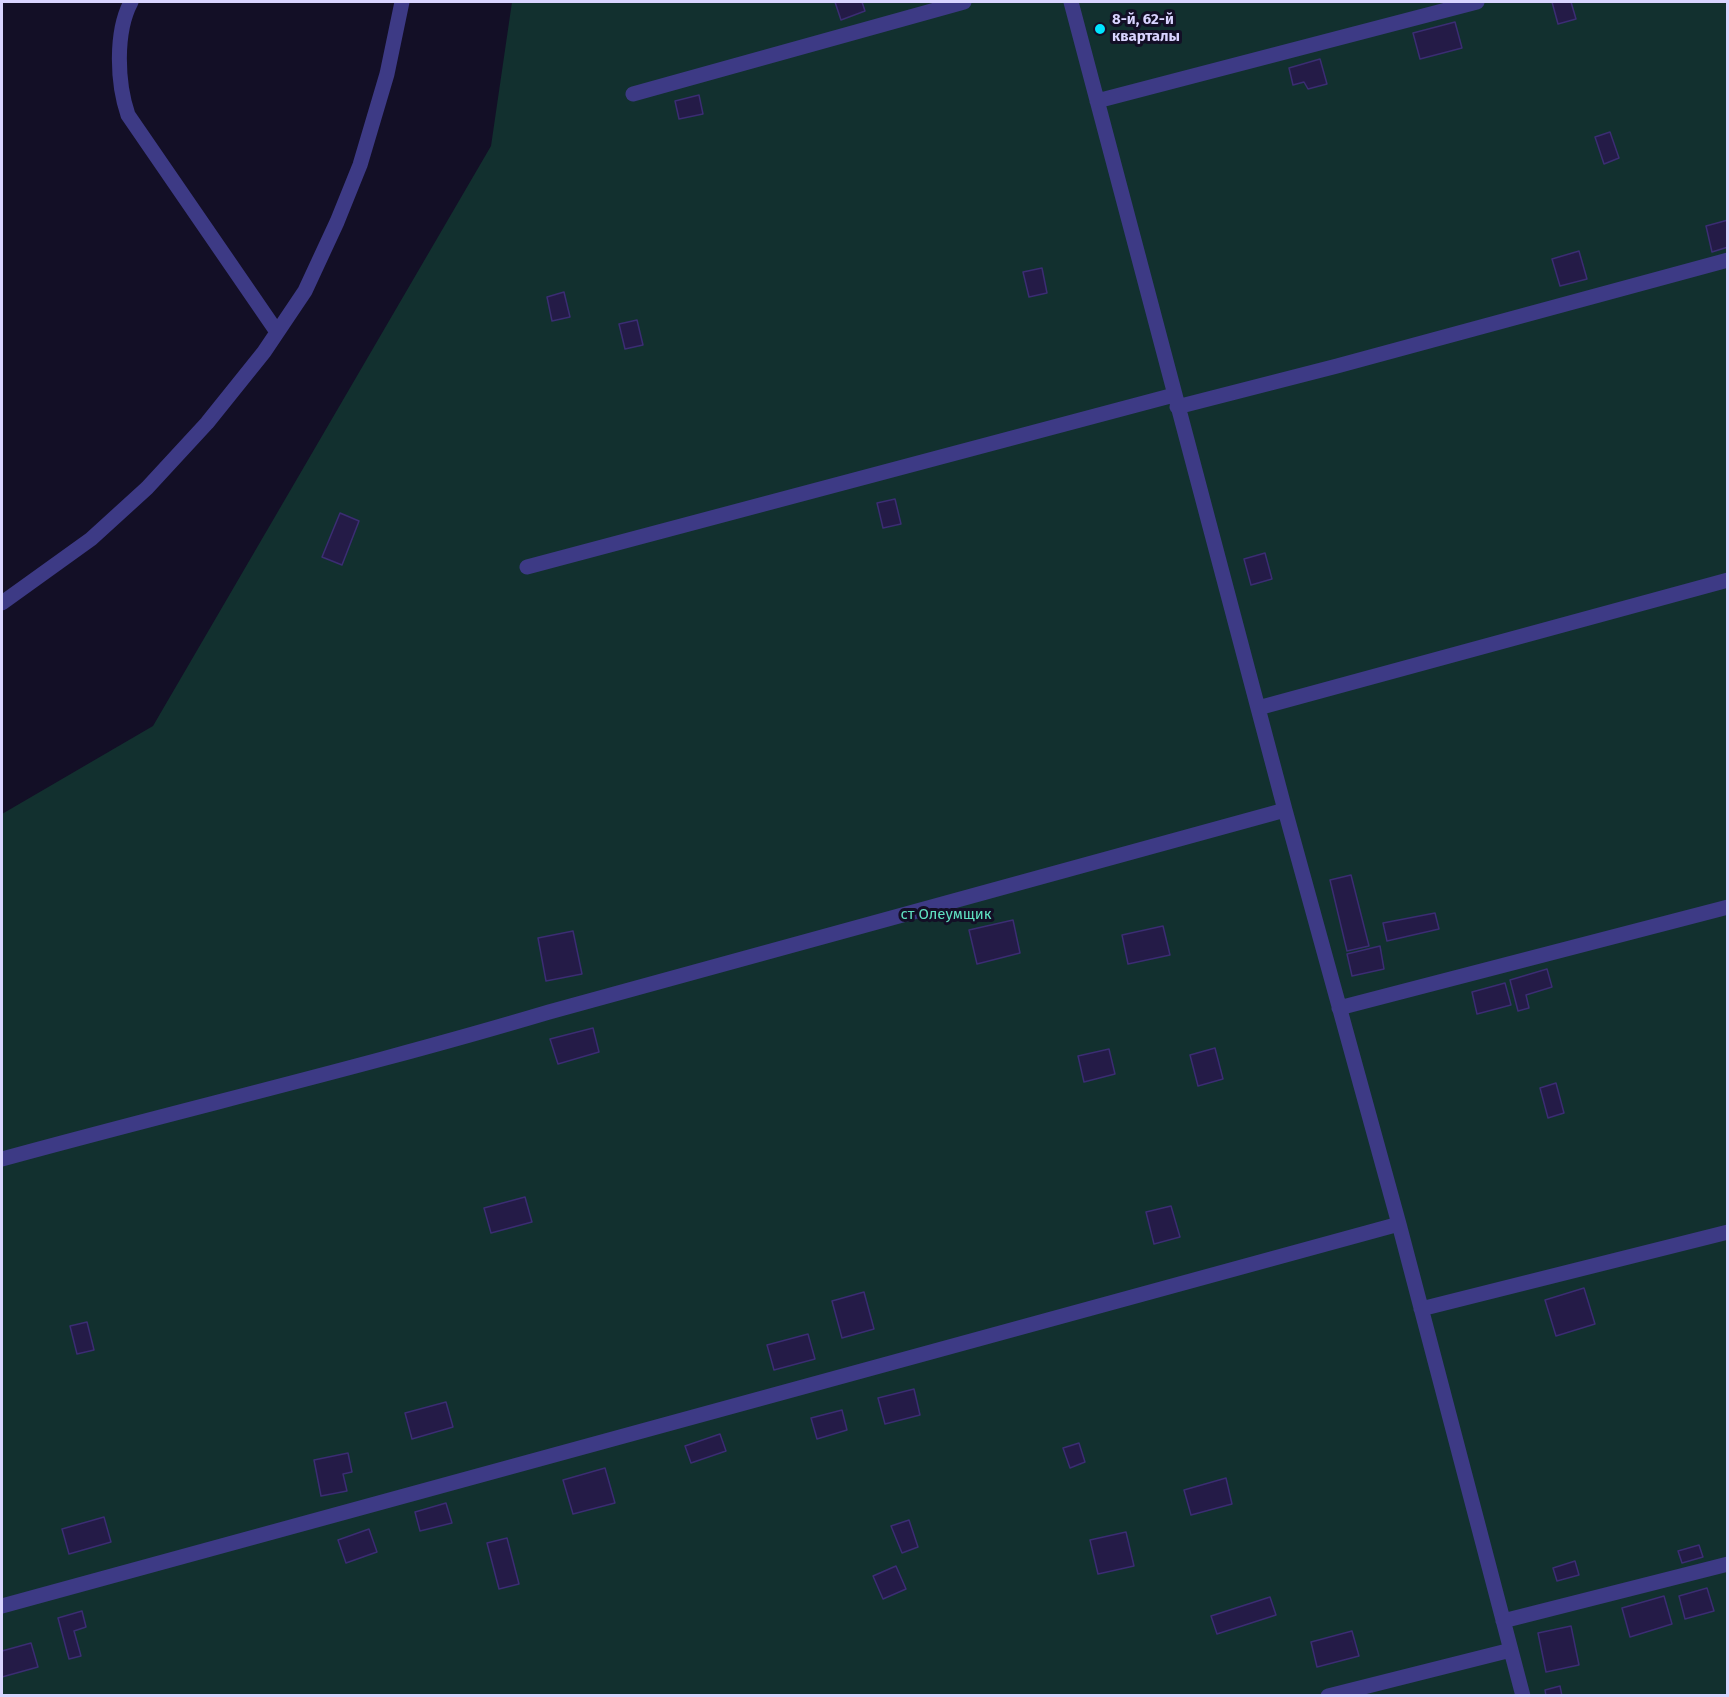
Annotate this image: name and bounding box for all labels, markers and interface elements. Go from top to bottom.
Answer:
place label: 8-й, 62-й кварталы [1112,11,1180,46]
marker: 8-й, 62-й кварталы [1093,22,1107,36]
park label: ст Олеумщик [900,906,992,924]

